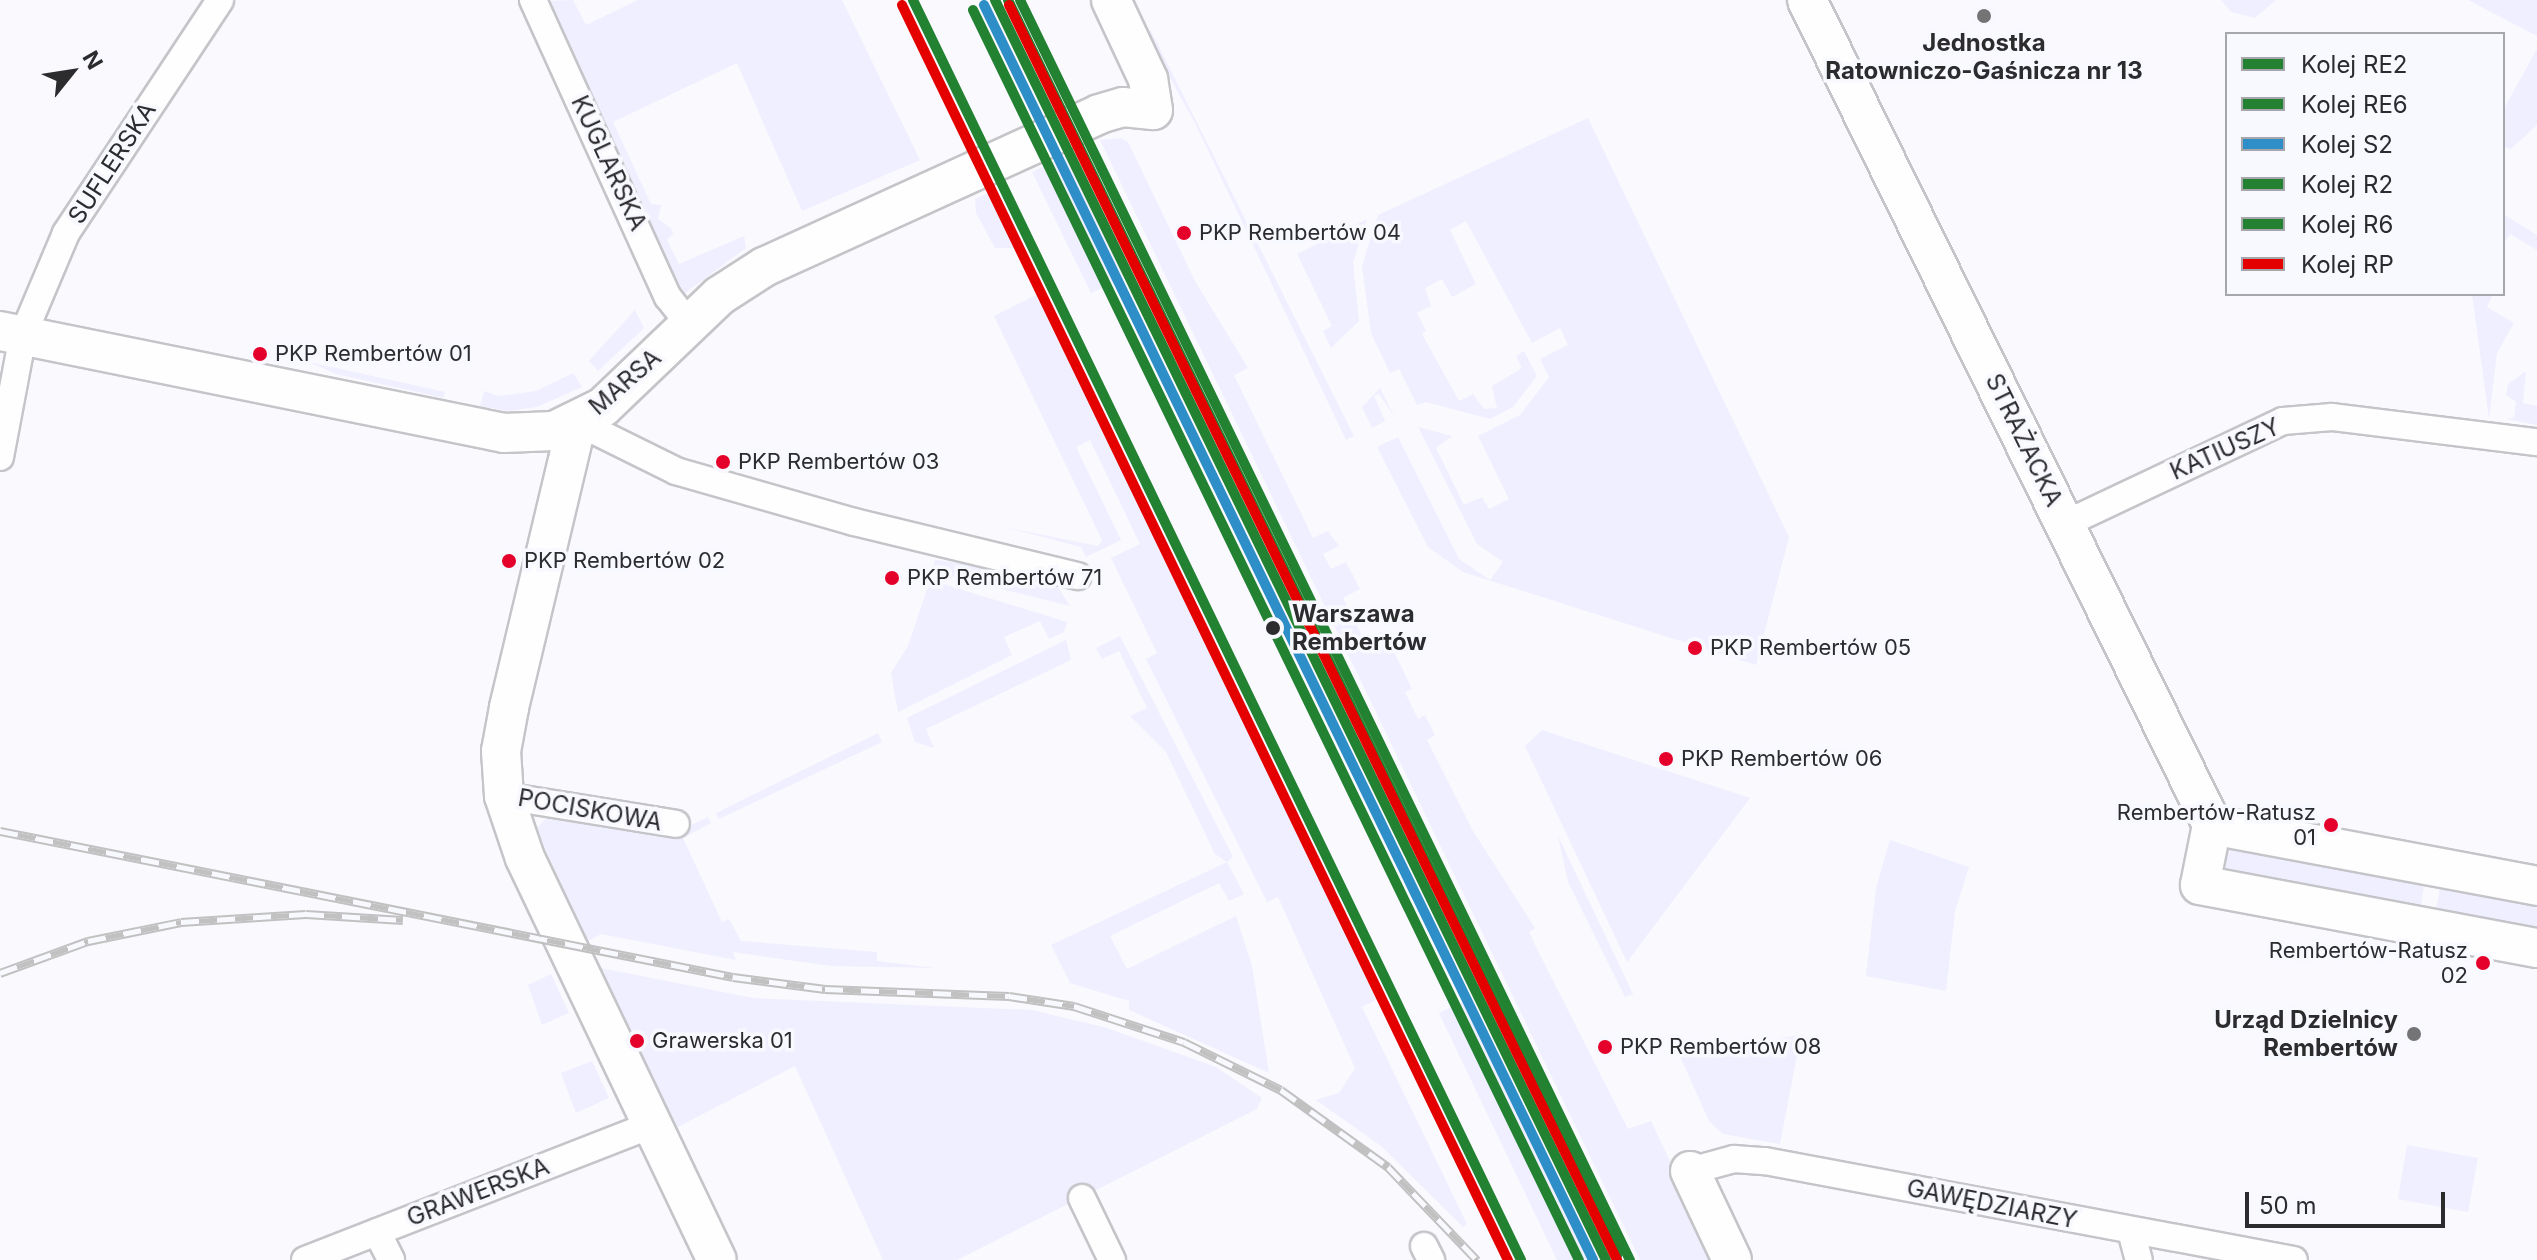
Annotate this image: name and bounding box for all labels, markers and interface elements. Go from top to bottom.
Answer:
marker: Jednostka Ratowniczo-Gaśnicza nr 13 [1975,7,1993,25]
place label: Jednostka Ratowniczo-Gaśnicza nr 13 [1825,29,2143,85]
north arrow [32,32,112,112]
legend [2225,32,2505,296]
text: N [77,46,108,74]
text: Kolej RE2 [2301,50,2407,79]
text: Kolej RE6 [2301,90,2408,119]
street label: KUGLARSKA [565,91,653,235]
street label: SUFLERSKA [62,97,162,229]
text: Kolej S2 [2301,130,2393,159]
text: Kolej R2 [2301,170,2393,199]
text: Kolej R6 [2301,210,2393,239]
place label: PKP Rembertów 04 [1199,220,1401,246]
marker: PKP Rembertów 04 [1176,225,1192,241]
text: Kolej RP [2301,250,2394,279]
place label: PKP Rembertów 01 [275,341,472,367]
street label: MARSA [583,343,667,421]
marker: PKP Rembertów 01 [252,346,268,362]
street label: STRAŻACKA [1980,369,2068,511]
street label: KATIUSZY [2166,412,2284,486]
place label: PKP Rembertów 03 [738,449,939,475]
marker: PKP Rembertów 03 [715,454,731,470]
place label: PKP Rembertów 02 [524,548,725,574]
marker: PKP Rembertów 02 [501,553,517,569]
place label: PKP Rembertów 71 [907,565,1102,591]
marker: PKP Rembertów 71 [884,570,900,586]
place label: Warszawa Rembertów [1292,600,1427,656]
marker: Warszawa Rembertów [1261,616,1285,640]
place label: PKP Rembertów 05 [1710,635,1911,661]
marker: PKP Rembertów 05 [1687,640,1703,656]
place label: PKP Rembertów 06 [1681,746,1882,772]
marker: PKP Rembertów 06 [1658,751,1674,767]
street label: POCISKOWA [516,783,664,837]
place label: Rembertów-Ratusz 01 [2117,799,2316,850]
marker: Rembertów-Ratusz 01 [2323,817,2339,833]
place label: Rembertów-Ratusz 02 [2269,937,2468,988]
marker: Rembertów-Ratusz 02 [2475,955,2491,971]
place label: Urząd Dzielnicy Rembertów [2214,1006,2398,1062]
marker: Urząd Dzielnicy Rembertów [2405,1025,2423,1043]
place label: Grawerska 01 [652,1028,793,1054]
marker: Grawerska 01 [629,1033,645,1049]
place label: PKP Rembertów 08 [1620,1034,1821,1060]
marker: PKP Rembertów 08 [1597,1039,1613,1055]
street label: GRAWERSKA [403,1152,553,1232]
street label: GAWĘDZIARZY [1904,1173,2080,1235]
scale bar [2249,1176,2449,1226]
text: 50 m [2259,1191,2317,1220]

